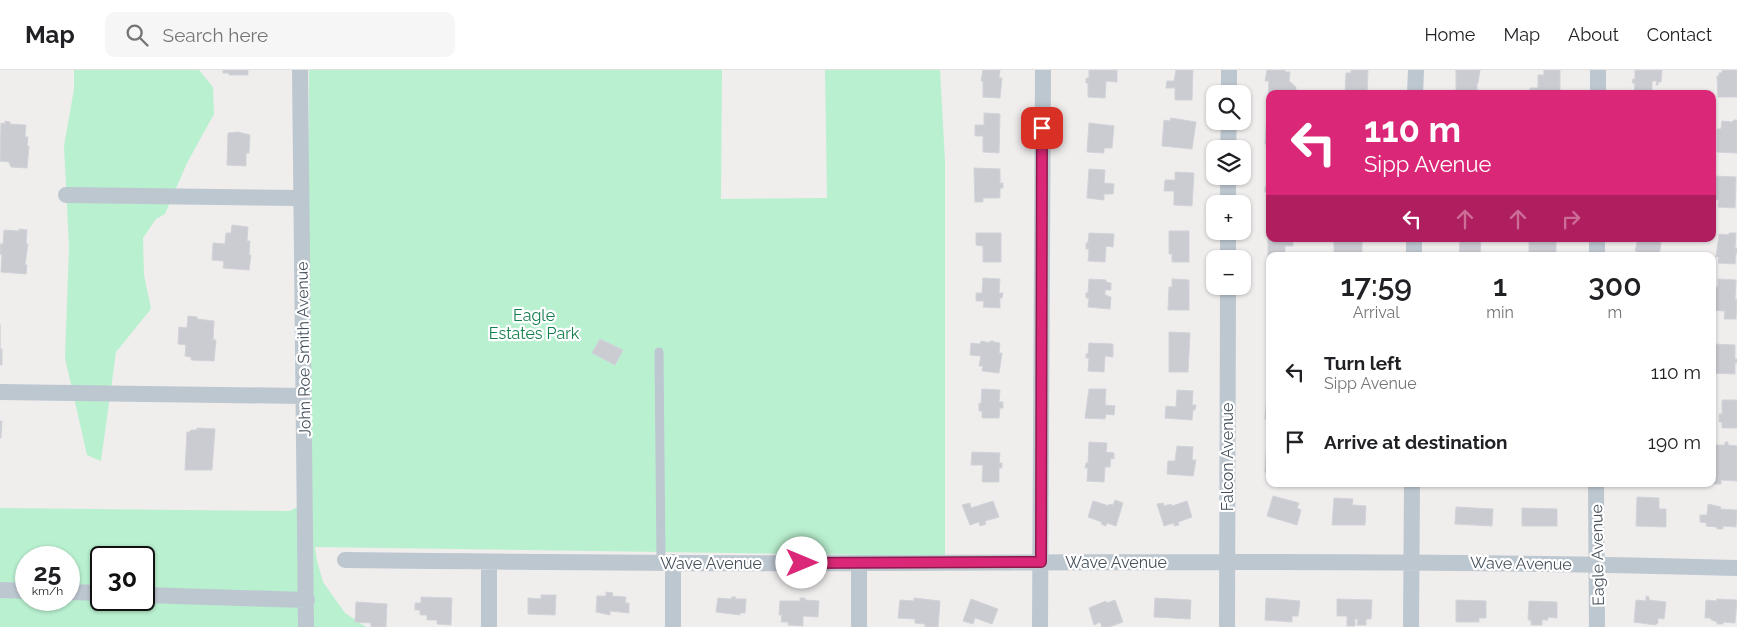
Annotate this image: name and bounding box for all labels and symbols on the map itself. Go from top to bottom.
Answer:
pin [1021,107,1063,149]
street label: John Roe Smith Avenue [292,261,315,437]
park label: Eagle Estates Park [489,306,580,343]
street label: Falcon Avenue [1218,403,1237,511]
street label: Eagle Avenue [1587,504,1608,606]
position arrow [775,536,827,588]
speed limit sign: 30 [90,546,155,611]
street label: Wave Avenue [1065,553,1167,572]
street label: Wave Avenue [1470,553,1572,574]
street label: Wave Avenue [660,554,762,573]

